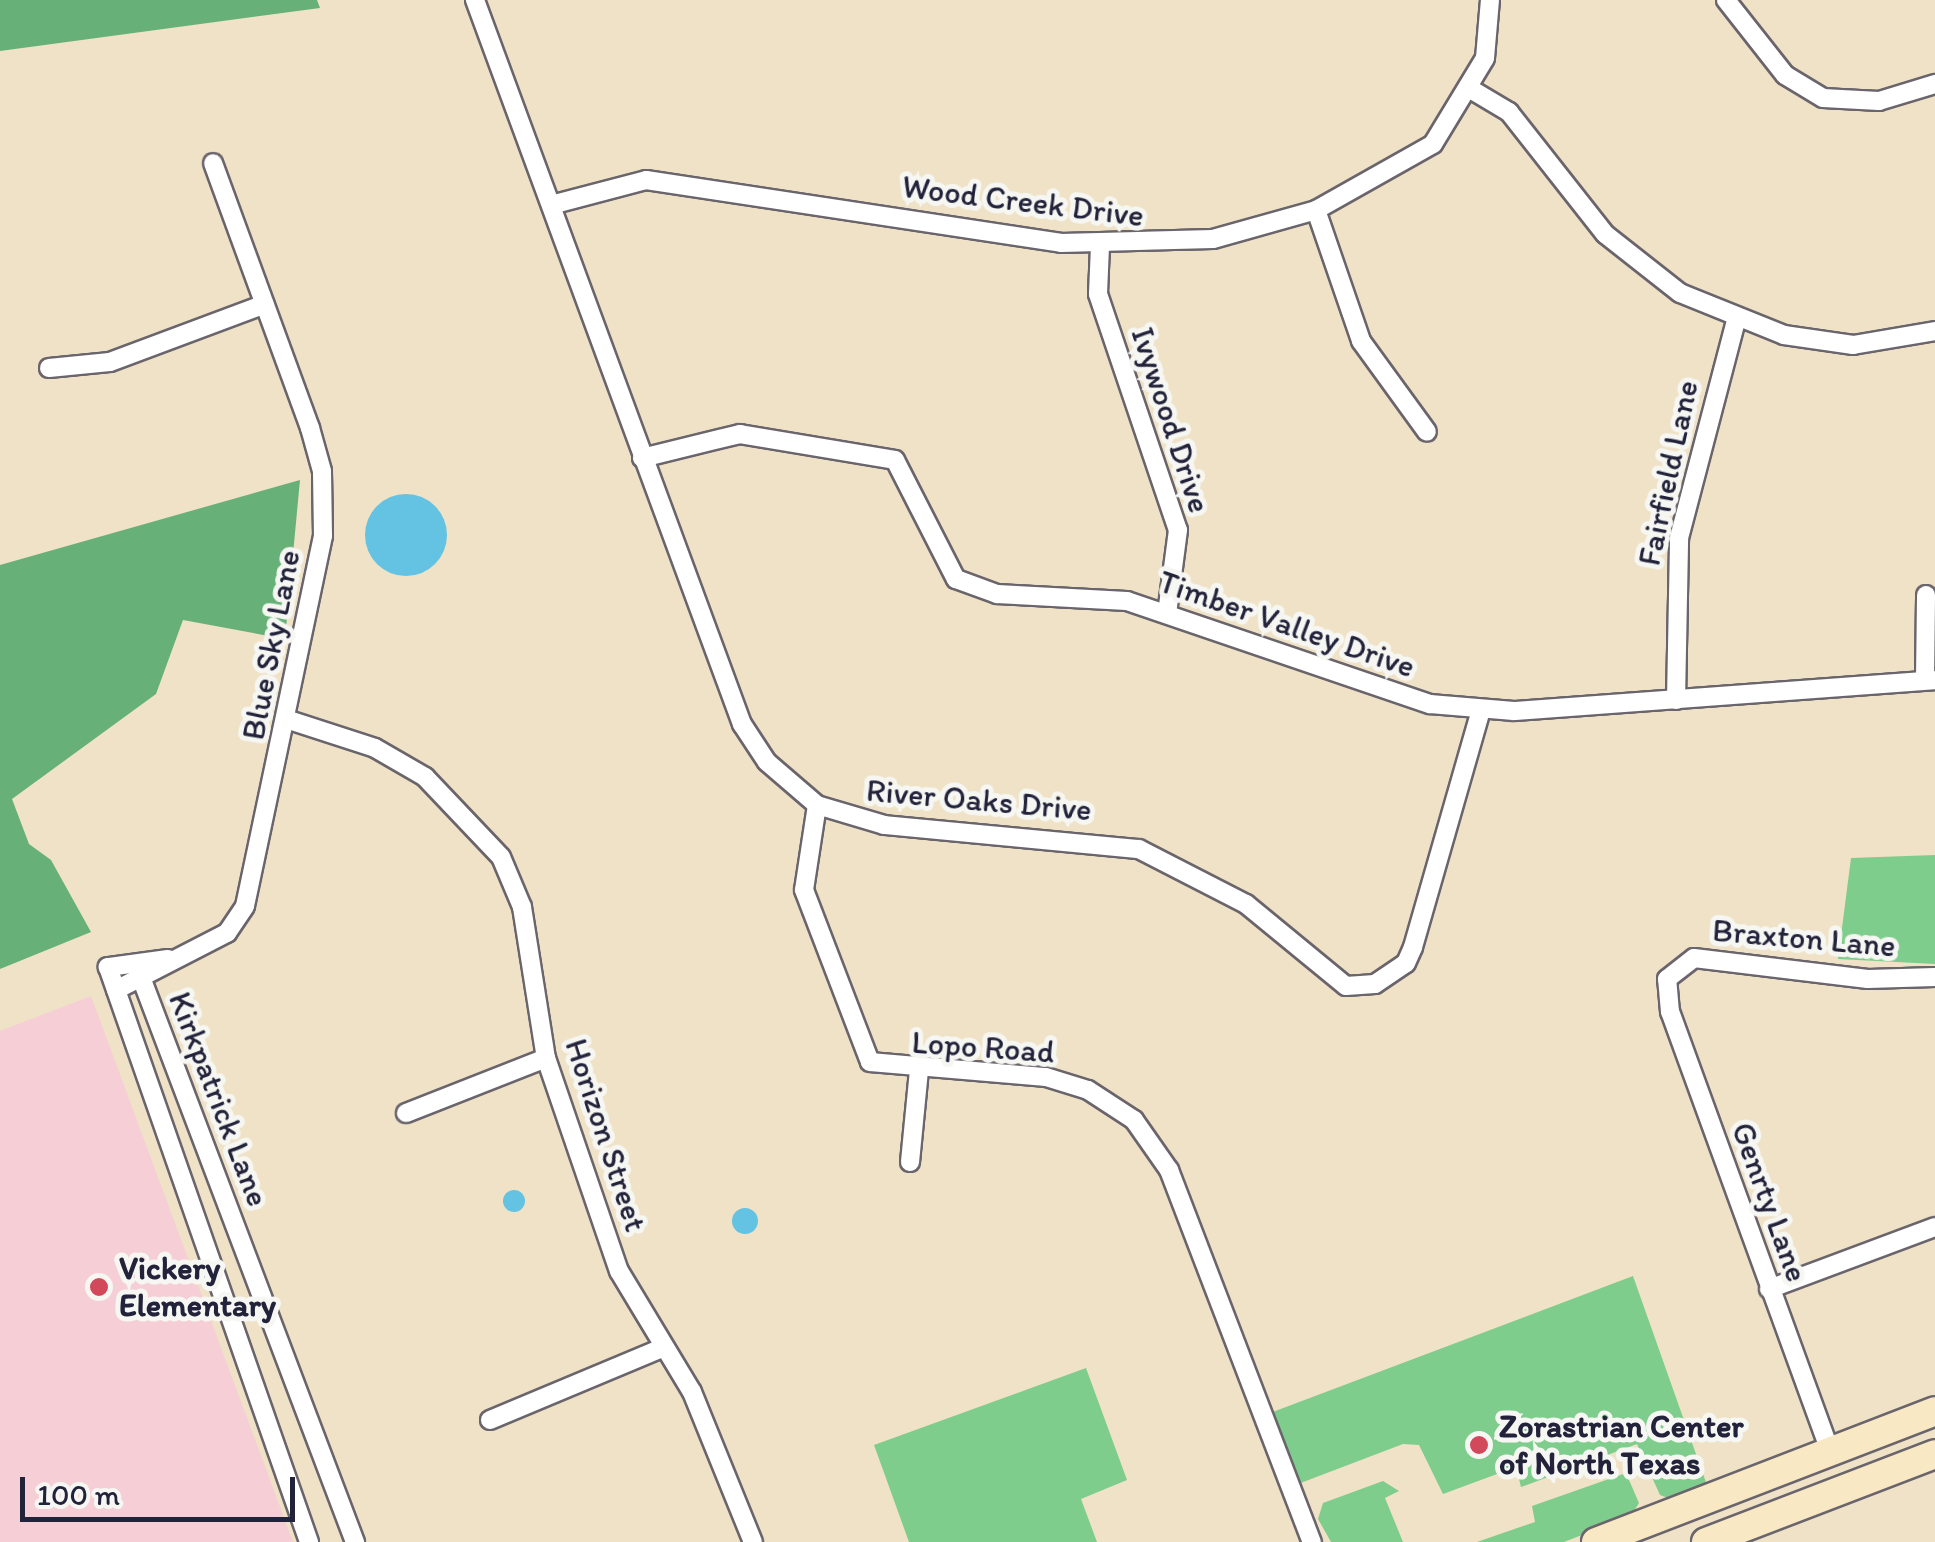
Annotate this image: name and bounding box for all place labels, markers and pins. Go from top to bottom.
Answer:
place label: Vickery Elementary [119,1250,276,1325]
marker: Vickery Elementary [88,1276,110,1298]
place label: Zorastrian Center of North Texas [1499,1408,1744,1483]
marker: Zorastrian Center of North Texas [1468,1434,1490,1456]

